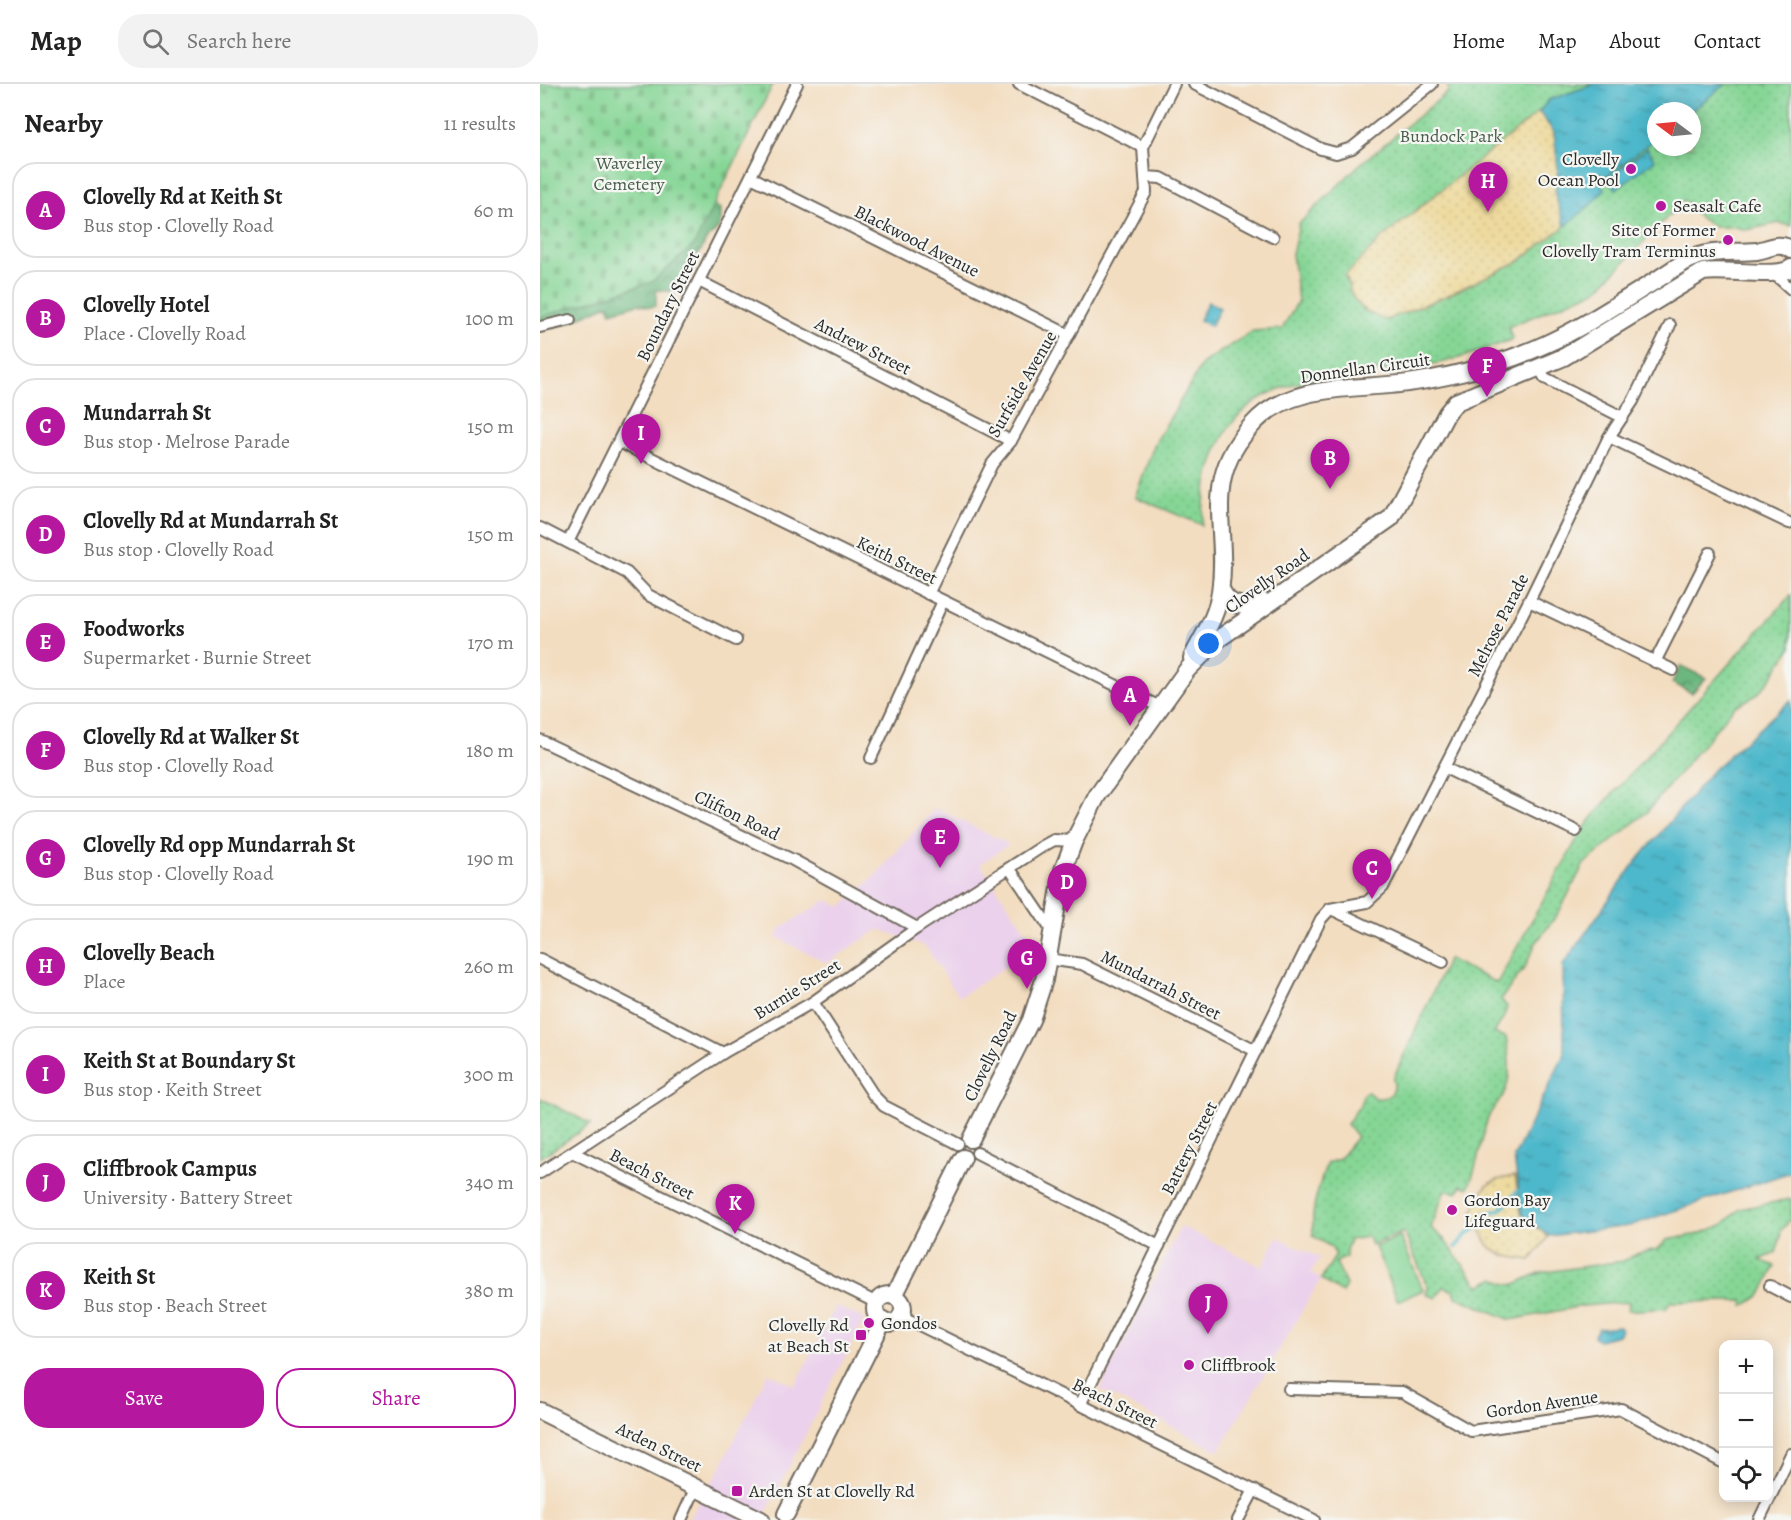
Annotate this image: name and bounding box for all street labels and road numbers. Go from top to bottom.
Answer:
street label: Blackwood Avenue [850,199,984,283]
street label: Boundary Street [631,247,705,365]
street label: Andrew Street [810,311,915,381]
street label: Surfside Avenue [982,326,1062,442]
street label: Donnellan Circuit [1298,347,1432,389]
street label: Keith Street [853,530,942,590]
street label: Clovelly Road [1220,543,1314,619]
street label: Melrose Parade [1462,569,1534,681]
street label: Clifton Road [690,784,784,846]
street label: Mundarrah Street [1097,944,1225,1026]
street label: Burnie Street [749,953,845,1025]
street label: Clovelly Road [958,1006,1022,1105]
street label: Battery Street [1155,1097,1223,1199]
street label: Beach Street [606,1142,699,1206]
street label: Beach Street [1068,1372,1162,1434]
street label: Gordon Avenue [1484,1384,1600,1424]
street label: Arden Street [611,1416,706,1478]

